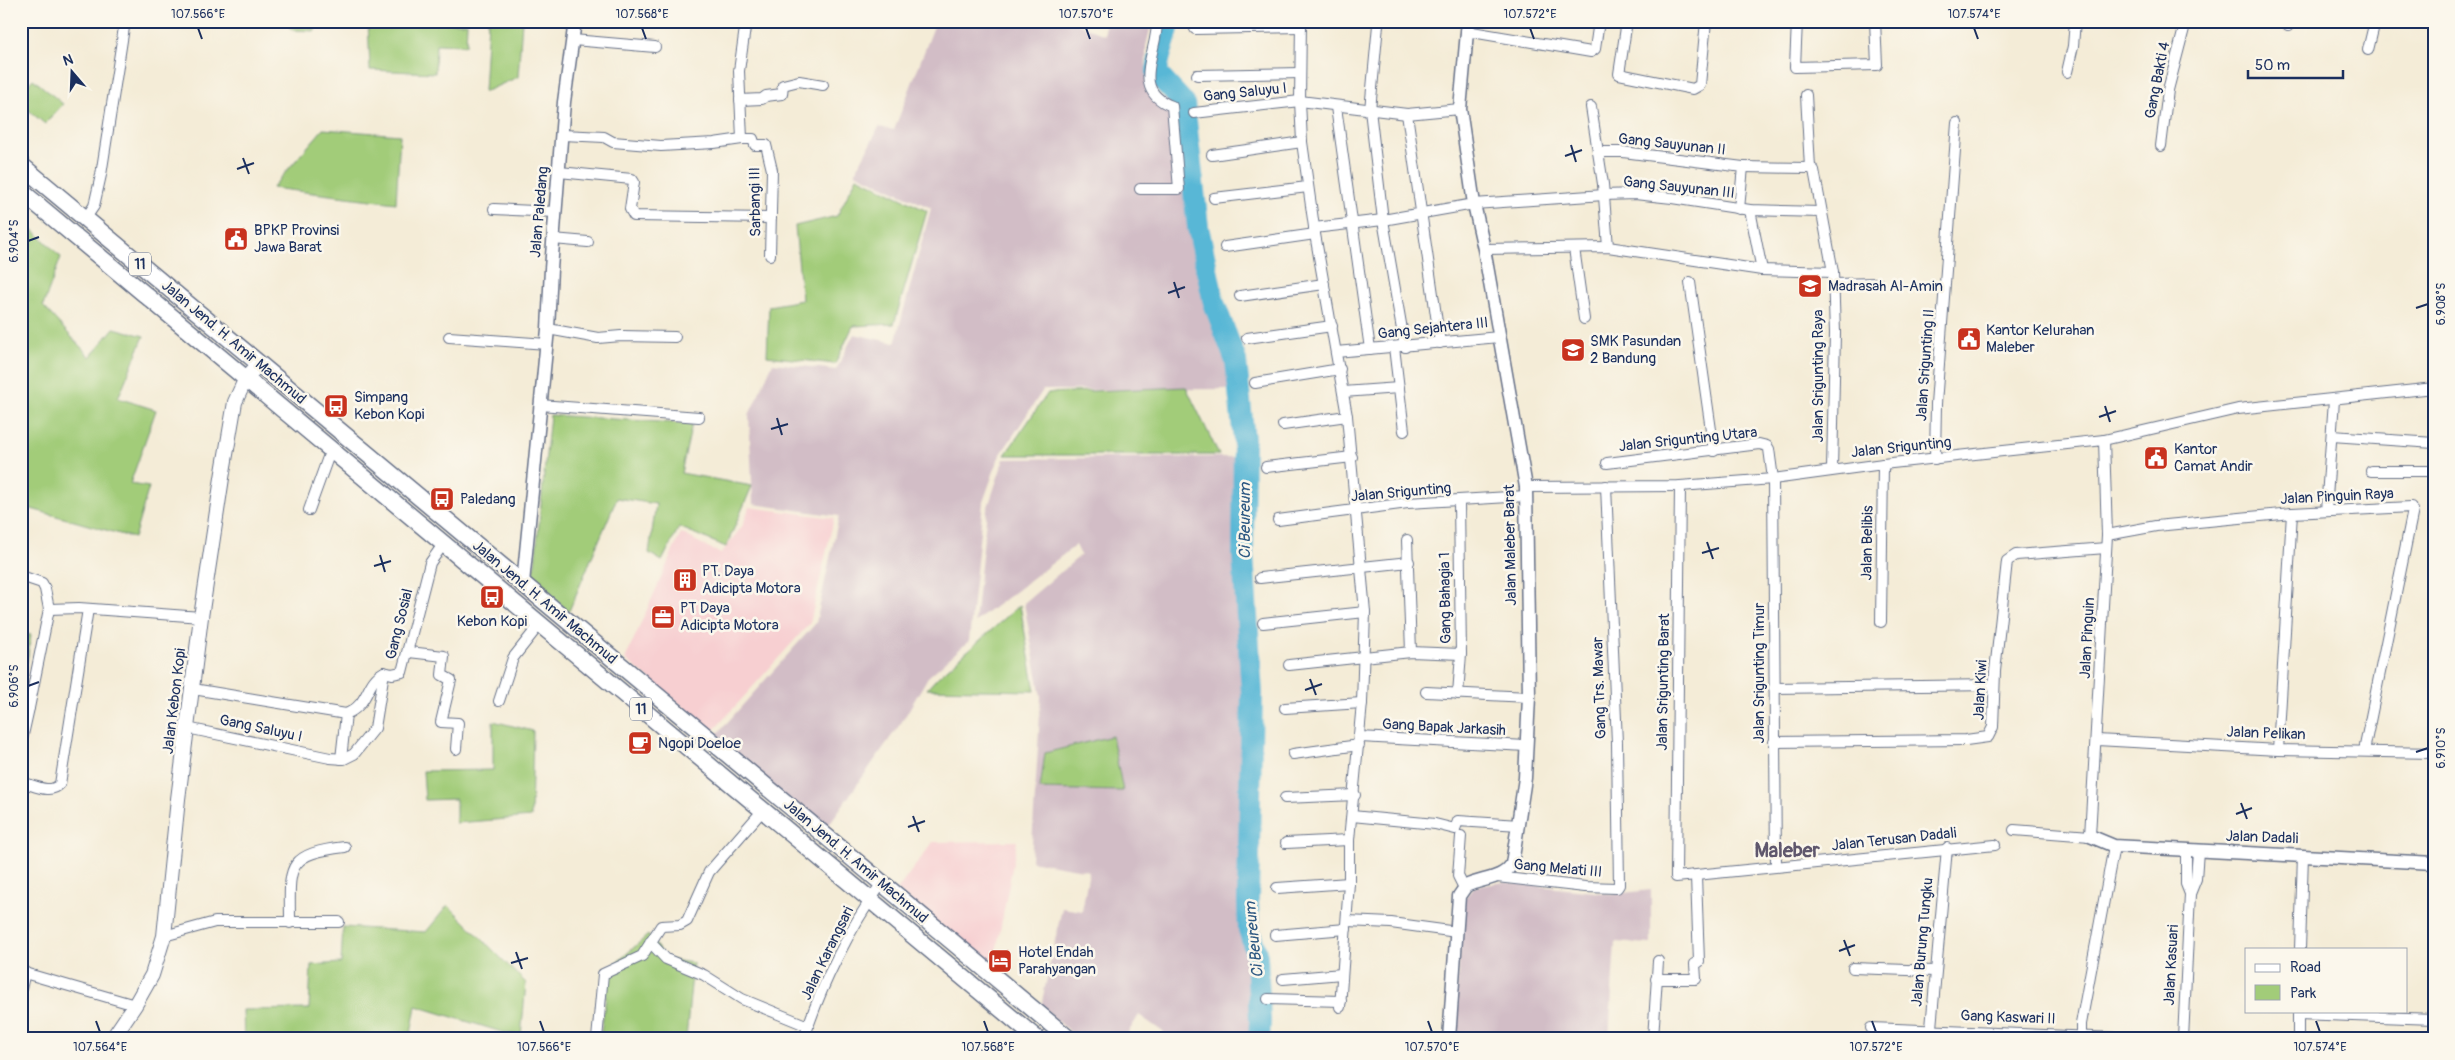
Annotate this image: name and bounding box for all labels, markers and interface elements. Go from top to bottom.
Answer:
text: 107.566°E [171,7,225,22]
text: 107.568°E [616,7,668,22]
text: 107.570°E [1059,7,1113,22]
text: 107.572°E [1504,7,1556,22]
text: 107.574°E [1947,7,2001,22]
street label: Gang Bakti 4 [2141,40,2174,120]
north arrow [48,48,98,98]
scale bar [2248,48,2342,80]
text: N [61,51,75,70]
text: 50 m [2255,56,2290,75]
street label: Gang Saluyu I [1202,79,1288,106]
street label: Gang Sauyunan II [1617,129,1727,160]
street label: Jalan Paledang [526,166,553,258]
street label: Sarbangi III [745,167,766,237]
street label: Gang Sauyunan III [1622,172,1736,203]
text: 6.904°S [7,219,22,263]
place label: BPKP Provinsi Jawa Barat [254,221,340,257]
public building icon: BPKP Provinsi Jawa Barat [223,226,249,252]
road number: 11 [129,252,151,276]
school or university icon: Madrasah Al-Amin [1797,273,1823,299]
street label: Jalan Jend. H. Amir Machmud [158,276,310,408]
place label: Madrasah Al-Amin [1828,277,1943,296]
text: 6.908°S [2434,283,2449,325]
street label: Jalan Srigunting II [1912,308,1939,422]
street label: Jalan Srigunting Raya [1809,309,1828,443]
street label: Gang Sejahtera III [1377,313,1489,344]
place label: Kantor Kelurahan Maleber [1986,321,2095,357]
public building icon: Kantor Kelurahan Maleber [1956,326,1982,352]
place label: SMK Pasundan 2 Bandung [1590,332,1681,368]
school or university icon: SMK Pasundan 2 Bandung [1560,337,1586,363]
place label: Simpang Kebon Kopi [354,388,425,424]
bus stop icon: Simpang Kebon Kopi [323,393,349,419]
street label: Jalan Srigunting Utara [1618,423,1758,456]
street label: Jalan Srigunting [1850,433,1952,462]
place label: Kantor Camat Andir [2174,440,2254,476]
public building icon: Kantor Camat Andir [2143,445,2169,471]
street label: Jalan Srigunting [1350,479,1452,506]
water label: Ci Beureum [1235,482,1255,559]
street label: Jalan Maleber Barat [1500,483,1521,606]
street label: Jalan Pinguin Raya [2280,484,2394,509]
bus stop icon: Paledang [429,486,455,512]
place label: Paledang [460,490,516,509]
street label: Jalan Belibis [1857,505,1878,581]
street label: Jalan Jend. H. Amir Machmud [469,536,621,668]
street label: Gang Bahagia 1 [1435,552,1456,644]
place label: PT. Daya Adicipta Motora [702,562,801,598]
building icon: PT. Daya Adicipta Motora [672,567,698,593]
bus stop icon: Kebon Kopi [479,584,505,610]
street label: Gang Sosial [381,587,417,662]
street label: Jalan Pinguin [2076,597,2099,679]
place label: PT Daya Adicipta Motora [680,599,779,635]
street label: Jalan Srigunting Timur [1750,602,1769,743]
office icon: PT Daya Adicipta Motora [650,604,676,630]
place label: Kebon Kopi [457,612,528,631]
street label: Jalan Srigunting Barat [1653,612,1674,751]
street label: Gang Trs. Mawar [1588,636,1611,740]
street label: Jalan Kebon Kopi [159,647,190,755]
street label: Jalan Kiwi [1969,659,1992,721]
text: 6.906°S [7,664,22,708]
road number: 11 [630,698,652,721]
street label: Gang Saluyu I [218,710,304,747]
street label: Gang Bapak Jarkasih [1382,715,1506,740]
street label: Jalan Pelikan [2226,723,2306,744]
text: 6.910°S [2434,728,2449,768]
cafe icon: Ngopi Doeloe [627,730,653,756]
place label: Ngopi Doeloe [658,734,741,753]
street label: Jalan Jend. H. Amir Machmud [780,795,932,927]
street label: Jalan Terusan Dadali [1831,823,1958,856]
street label: Jalan Dadali [2225,827,2299,848]
district label: Maleber [1754,838,1820,863]
street label: Gang Melati III [1513,855,1603,882]
street label: Jalan Burung Tungku [1907,877,1938,1007]
water label: Ci Beureum [1240,900,1268,979]
street label: Jalan Karangsari [797,903,858,1003]
street label: Jalan Kasuari [2160,924,2183,1006]
place label: Hotel Endah Parahyangan [1018,943,1096,979]
hotel icon: Hotel Endah Parahyangan [987,948,1013,974]
legend [2245,948,2408,1012]
text: Road [2290,958,2321,977]
text: Park [2290,984,2317,1003]
street label: Gang Kaswari II [1960,1006,2056,1029]
text: 107.564°E [73,1040,127,1055]
text: 107.566°E [517,1040,571,1055]
text: 107.568°E [962,1040,1014,1055]
text: 107.570°E [1405,1040,1459,1055]
text: 107.572°E [1850,1040,1902,1055]
text: 107.574°E [2293,1040,2347,1055]

